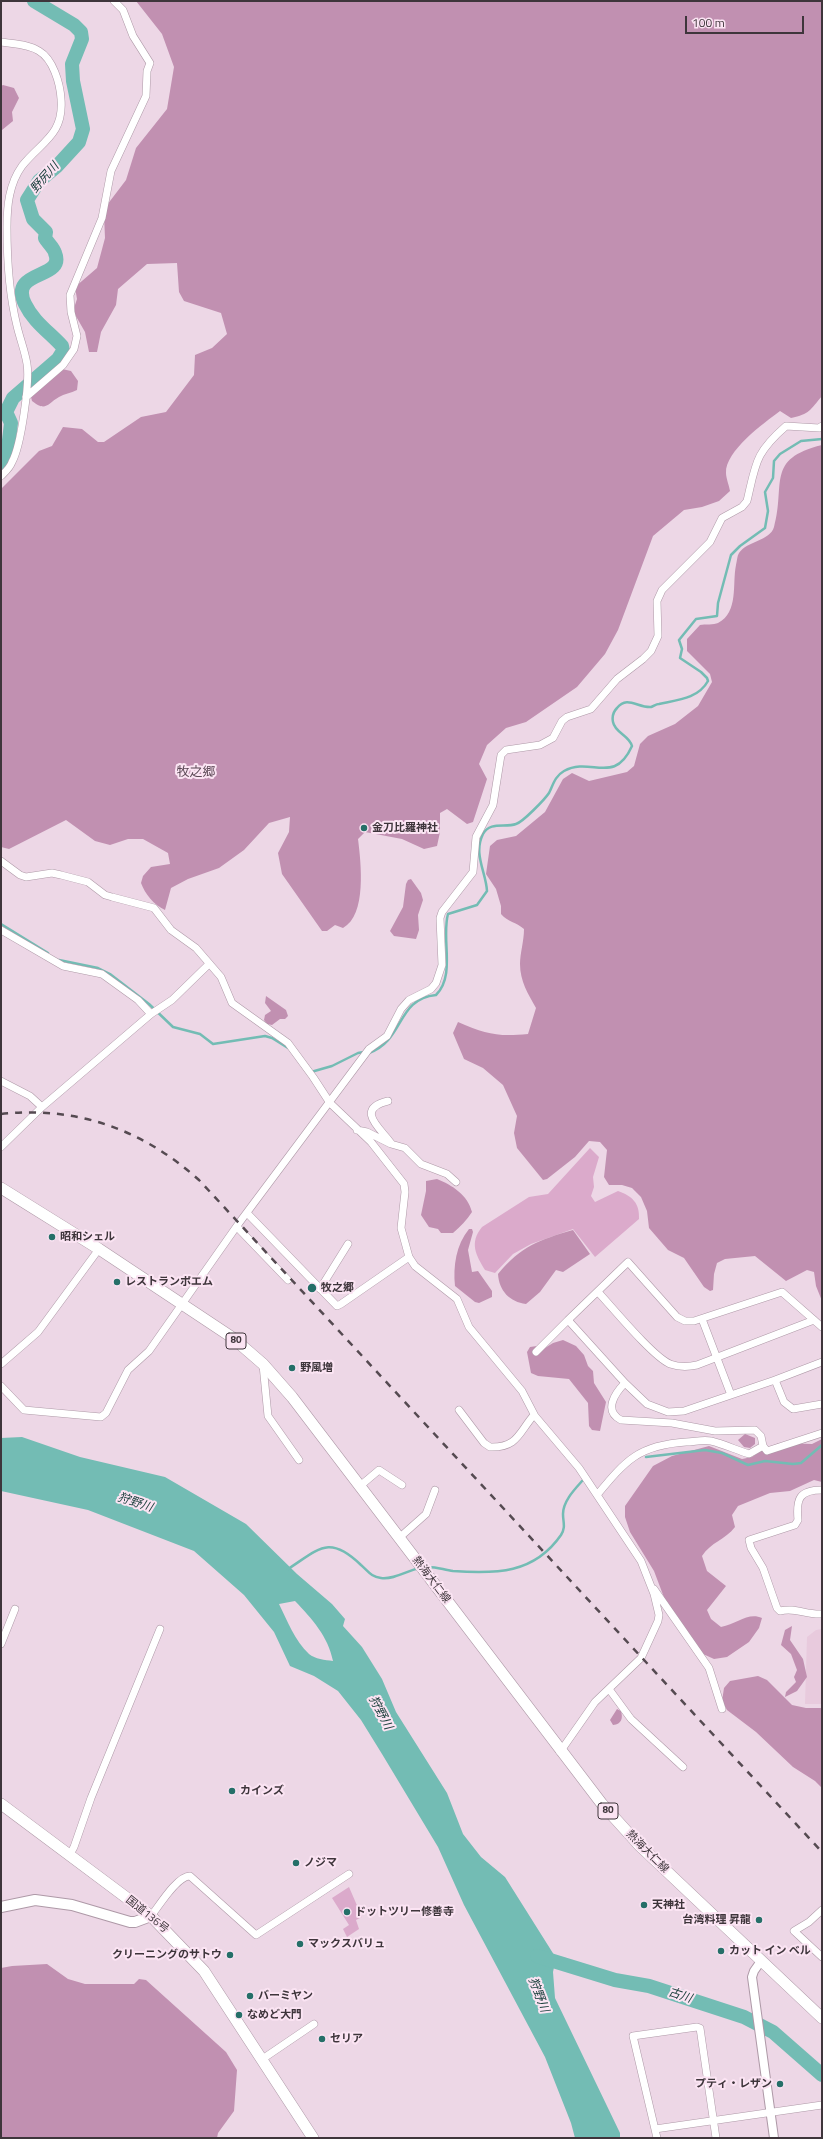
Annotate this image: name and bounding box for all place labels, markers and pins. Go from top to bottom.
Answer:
place label: 金刀比羅神社 [372,821,438,835]
marker: 金刀比羅神社 [359,823,369,833]
place label: 昭和シェル [60,1230,115,1244]
marker: 昭和シェル [47,1232,57,1242]
place label: レストランポエム [125,1275,213,1289]
marker: レストランポエム [112,1277,122,1287]
place label: 牧之郷 [321,1281,354,1295]
marker: 牧之郷 [306,1282,318,1294]
place label: 野風増 [300,1361,333,1375]
marker: 野風増 [287,1363,297,1373]
place label: カインズ [240,1784,284,1798]
marker: カインズ [227,1786,237,1796]
place label: ノジマ [304,1856,337,1870]
marker: ノジマ [291,1858,301,1868]
place label: 天神社 [652,1898,685,1912]
marker: 天神社 [639,1900,649,1910]
place label: ドットツリー修善寺 [355,1905,454,1919]
marker: ドットツリー修善寺 [342,1907,352,1917]
place label: 台湾料理 昇龍 [683,1913,751,1927]
marker: 台湾料理 昇龍 [754,1915,764,1925]
place label: マックスバリュ [308,1937,385,1951]
marker: マックスバリュ [295,1939,305,1949]
place label: カット イン ベル [729,1944,811,1958]
marker: カット イン ベル [716,1946,726,1956]
place label: クリーニングのサトウ [112,1948,222,1962]
marker: クリーニングのサトウ [225,1950,235,1960]
place label: バーミヤン [258,1989,313,2003]
marker: バーミヤン [245,1991,255,2001]
place label: なめど大門 [247,2008,302,2022]
marker: なめど大門 [234,2010,244,2020]
place label: セリア [330,2032,363,2046]
marker: セリア [317,2034,327,2044]
place label: プティ・レザン [695,2077,772,2091]
marker: プティ・レザン [775,2079,785,2089]

